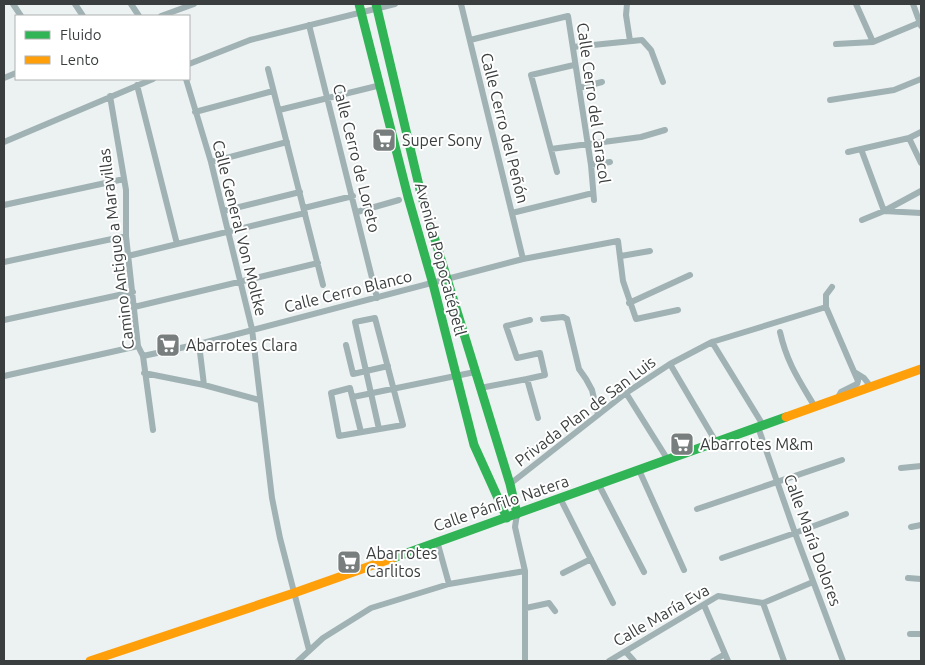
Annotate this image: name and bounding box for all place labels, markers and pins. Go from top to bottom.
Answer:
supermarket icon: Super Sony [371,127,397,153]
place label: Super Sony [402,131,482,149]
supermarket icon: Abarrotes Clara [155,332,181,358]
place label: Abarrotes Clara [186,336,298,354]
supermarket icon: Abarrotes M&m [669,431,695,457]
place label: Abarrotes M&m [700,435,813,453]
place label: Abarrotes Carlitos [366,544,438,580]
supermarket icon: Abarrotes Carlitos [336,549,362,575]

